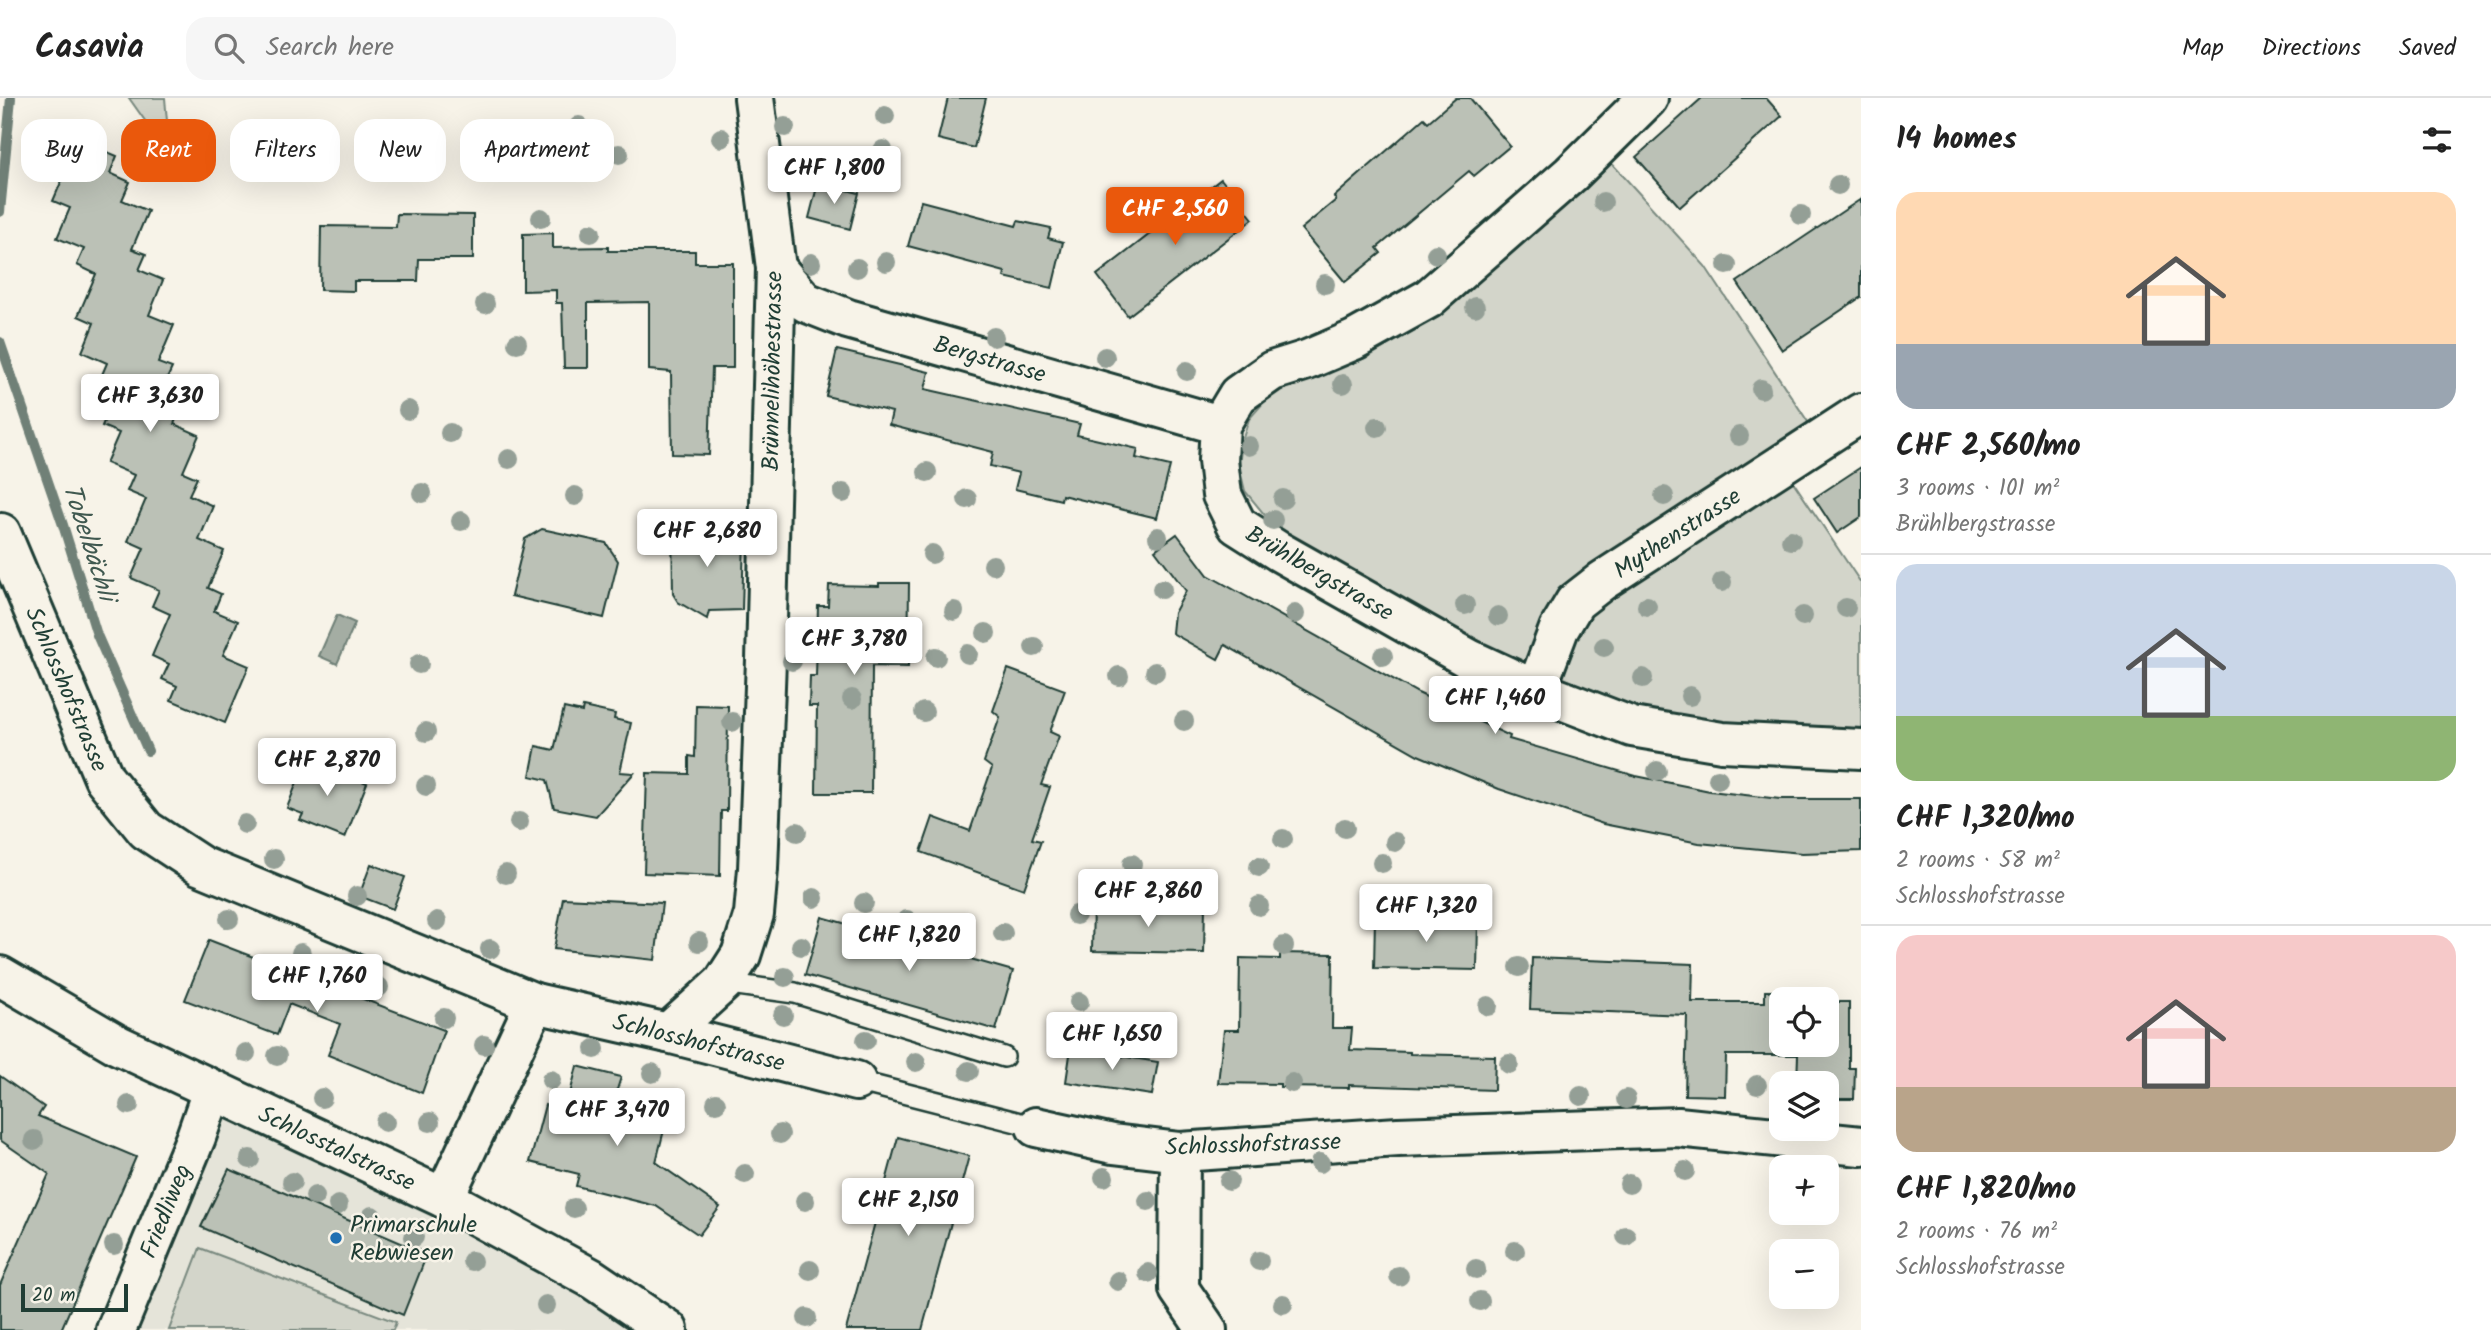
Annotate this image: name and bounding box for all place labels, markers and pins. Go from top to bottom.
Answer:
pin: CHF 1,800 [754,146,914,206]
pin: CHF 2,560 [1095,188,1255,247]
pin: CHF 3,630 [70,374,230,434]
pin: CHF 2,680 [627,510,787,569]
pin: CHF 3,780 [774,618,934,677]
pin: CHF 1,460 [1415,676,1575,736]
pin: CHF 2,870 [247,738,407,798]
pin: CHF 2,860 [1068,870,1228,929]
pin: CHF 1,320 [1346,884,1506,944]
pin: CHF 1,820 [829,914,989,973]
pin: CHF 1,760 [237,954,397,1014]
pin: CHF 1,650 [1032,1012,1192,1072]
pin: CHF 3,470 [537,1088,697,1148]
pin: CHF 2,150 [828,1178,988,1238]
place label: Primarschule Rebwiesen [350,1206,477,1273]
marker: Primarschule Rebwiesen [328,1230,344,1246]

